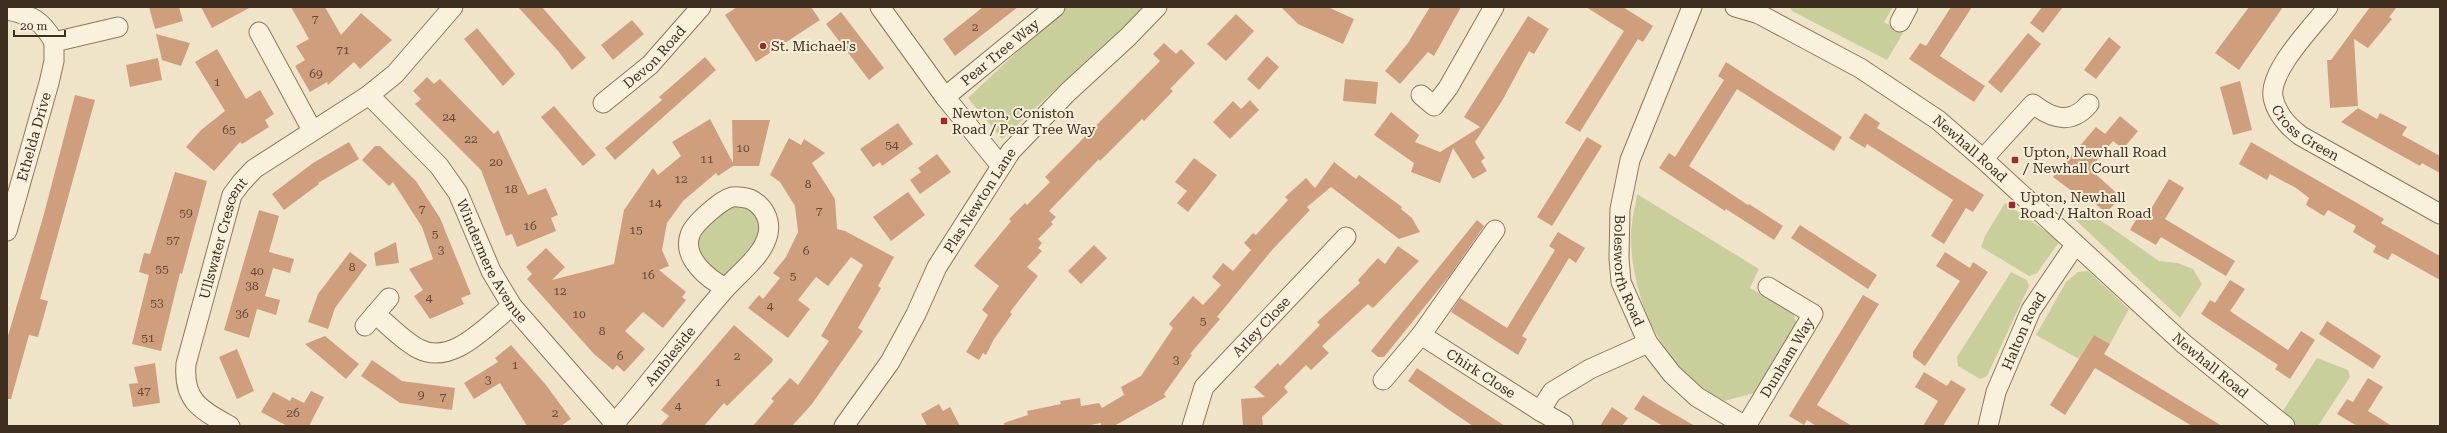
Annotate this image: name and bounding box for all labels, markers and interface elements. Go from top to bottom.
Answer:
scale bar [14,12,65,38]
house number: 7 [312,12,319,26]
street label: Pear Tree Way [958,15,1043,89]
text: 20 m [20,19,47,33]
house number: 2 [972,20,979,34]
street label: Devon Road [620,23,689,92]
place label: St. Michael's [771,38,856,54]
marker: St. Michael's [758,41,768,51]
house number: 71 [336,43,350,57]
house number: 69 [309,67,323,81]
house number: 1 [214,75,221,89]
street label: Ethelda Drive [14,90,54,183]
street label: Cross Green [2268,102,2342,164]
place label: Newton, Coniston Road / Pear Tree Way [952,105,1096,137]
house number: 24 [442,110,456,124]
street label: Newhall Road [1930,111,2010,185]
marker: Newton, Coniston Road / Pear Tree Way [939,116,949,126]
house number: 65 [222,123,236,137]
house number: 22 [464,132,478,146]
house number: 54 [885,138,899,152]
house number: 10 [736,141,750,155]
place label: Upton, Newhall Road / Newhall Court [2022,144,2167,176]
street label: Plas Newton Lane [940,145,1019,256]
house number: 11 [700,152,714,166]
house number: 20 [489,155,503,169]
marker: Upton, Newhall Road / Newhall Court [2010,155,2020,165]
house number: 12 [674,172,688,186]
street label: Ullswater Crescent [196,174,250,301]
house number: 8 [805,177,812,191]
house number: 18 [504,182,518,196]
place label: Upton, Newhall Road / Halton Road [2020,189,2151,221]
house number: 14 [648,196,662,210]
street label: Windermere Avenue [454,197,531,326]
marker: Upton, Newhall Road / Halton Road [2007,200,2017,210]
house number: 7 [419,202,426,216]
house number: 7 [816,204,823,218]
house number: 59 [179,206,193,220]
street label: Bolesworth Road [1611,214,1647,328]
house number: 16 [523,219,537,233]
house number: 15 [629,223,643,237]
house number: 5 [432,227,439,241]
house number: 57 [166,233,180,247]
house number: 3 [438,243,445,257]
house number: 6 [803,244,810,258]
house number: 8 [349,260,356,274]
house number: 55 [155,262,169,276]
house number: 40 [250,264,264,278]
house number: 16 [641,268,655,282]
house number: 5 [790,269,797,283]
house number: 38 [245,279,259,293]
house number: 12 [553,284,567,298]
street label: Halton Road [1998,289,2049,372]
house number: 4 [426,291,433,305]
street label: Arley Close [1229,293,1294,360]
house number: 53 [150,296,164,310]
house number: 4 [767,299,774,313]
house number: 36 [235,307,249,321]
house number: 10 [572,307,586,321]
house number: 5 [1200,314,1207,328]
street label: Dunham Way [1757,314,1818,400]
street label: Ambleside [642,323,699,389]
house number: 8 [599,324,606,338]
street label: Newhall Road [2169,329,2252,401]
house number: 51 [141,331,155,345]
street label: Chirk Close [1443,345,1519,401]
house number: 6 [617,349,624,363]
house number: 2 [734,349,741,363]
house number: 3 [1173,353,1180,367]
house number: 1 [512,358,519,372]
house number: 3 [485,373,492,387]
house number: 1 [715,375,722,389]
house number: 47 [137,384,151,398]
house number: 9 [418,388,425,402]
house number: 7 [440,390,447,404]
house number: 4 [675,399,682,413]
house number: 26 [286,406,300,420]
house number: 2 [552,406,559,420]

